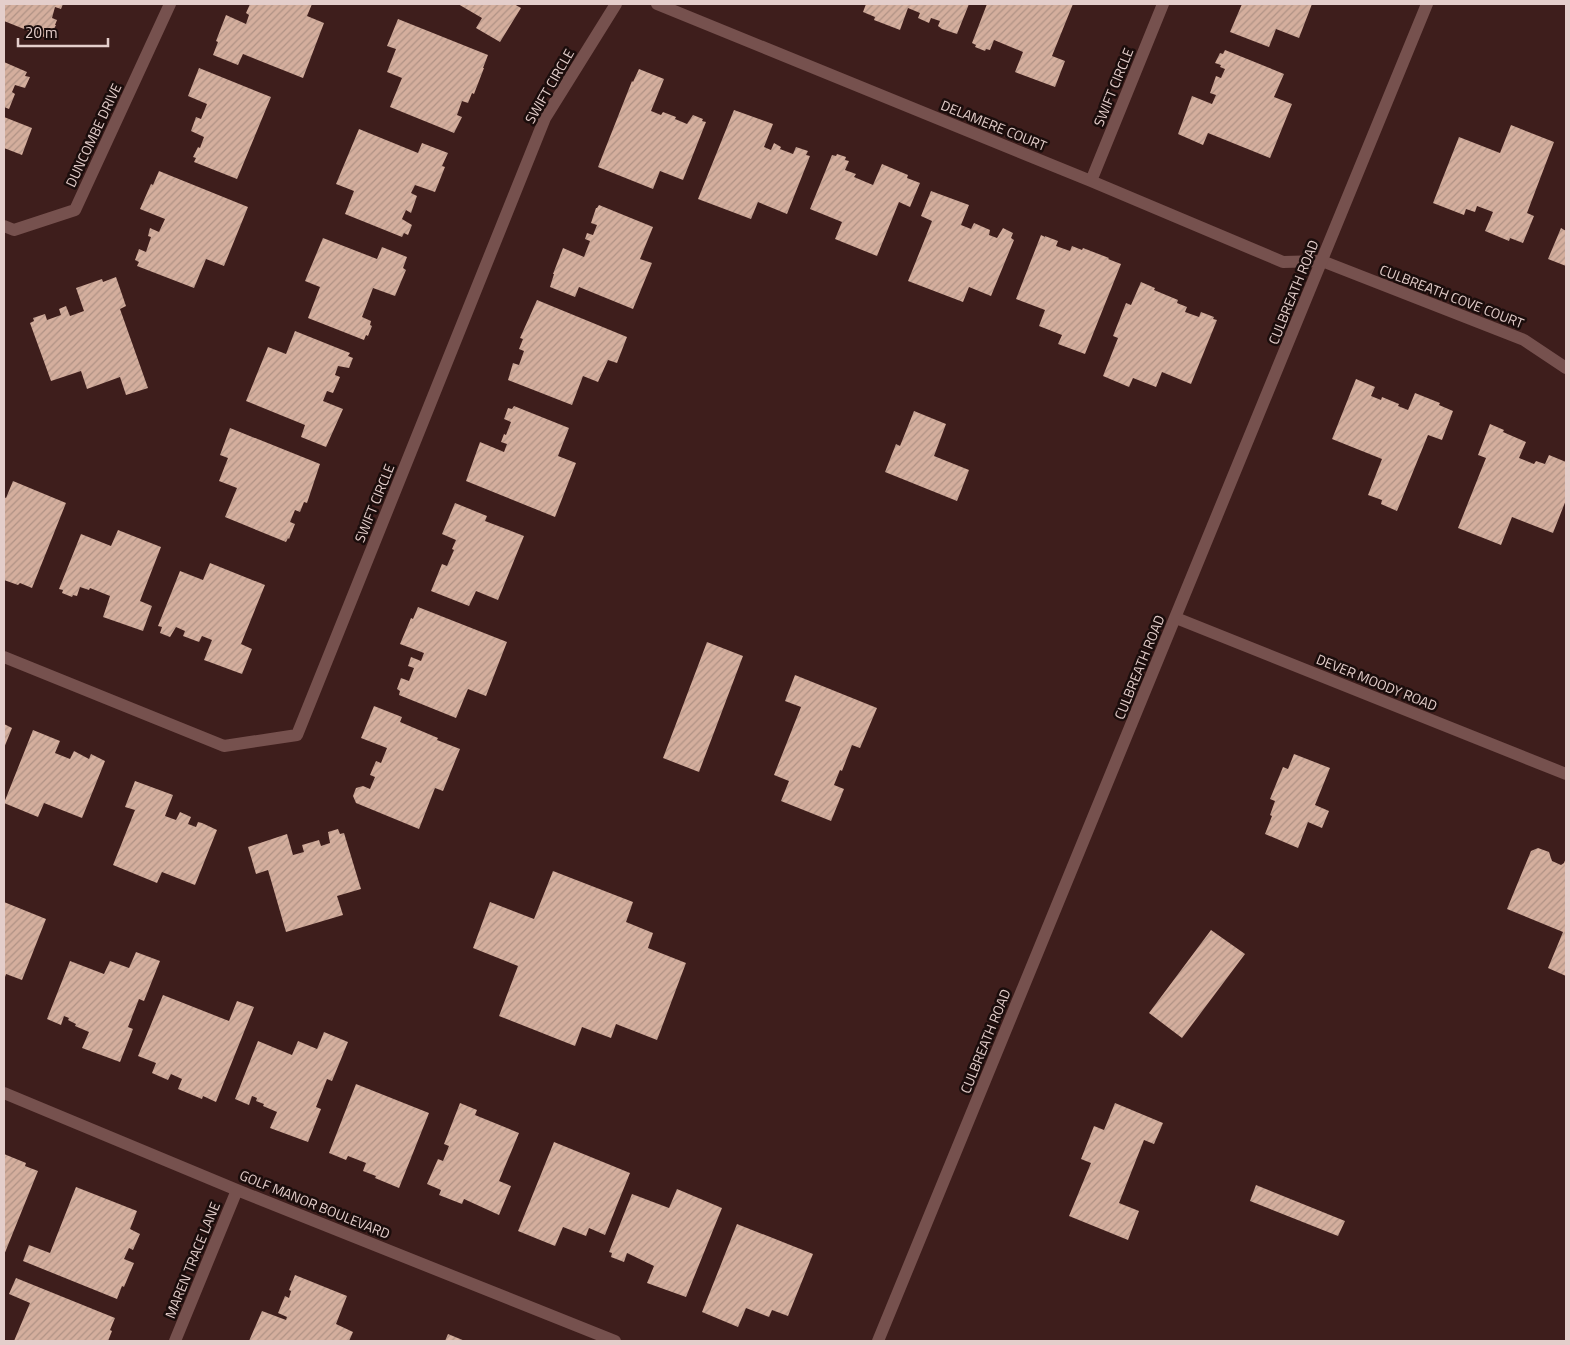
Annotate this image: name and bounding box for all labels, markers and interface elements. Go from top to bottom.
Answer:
scale bar [18,15,108,47]
text: 20 m [25,21,58,44]
street label: SWIFT CIRCLE [1088,44,1138,129]
street label: SWIFT CIRCLE [519,45,579,127]
street label: DUNCOMBE DRIVE [60,79,126,190]
street label: DELAMERE COURT [938,94,1051,156]
street label: CULBREATH ROAD [1262,237,1324,347]
street label: CULBREATH COVE COURT [1377,259,1528,333]
street label: SWIFT CIRCLE [349,460,399,545]
street label: CULBREATH ROAD [1108,612,1170,722]
street label: DEVER MOODY ROAD [1313,648,1441,716]
street label: CULBREATH ROAD [954,986,1016,1096]
street label: GOLF MANOR BOULEVARD [237,1164,393,1244]
street label: MAREN TRACE LANE [159,1198,225,1321]

